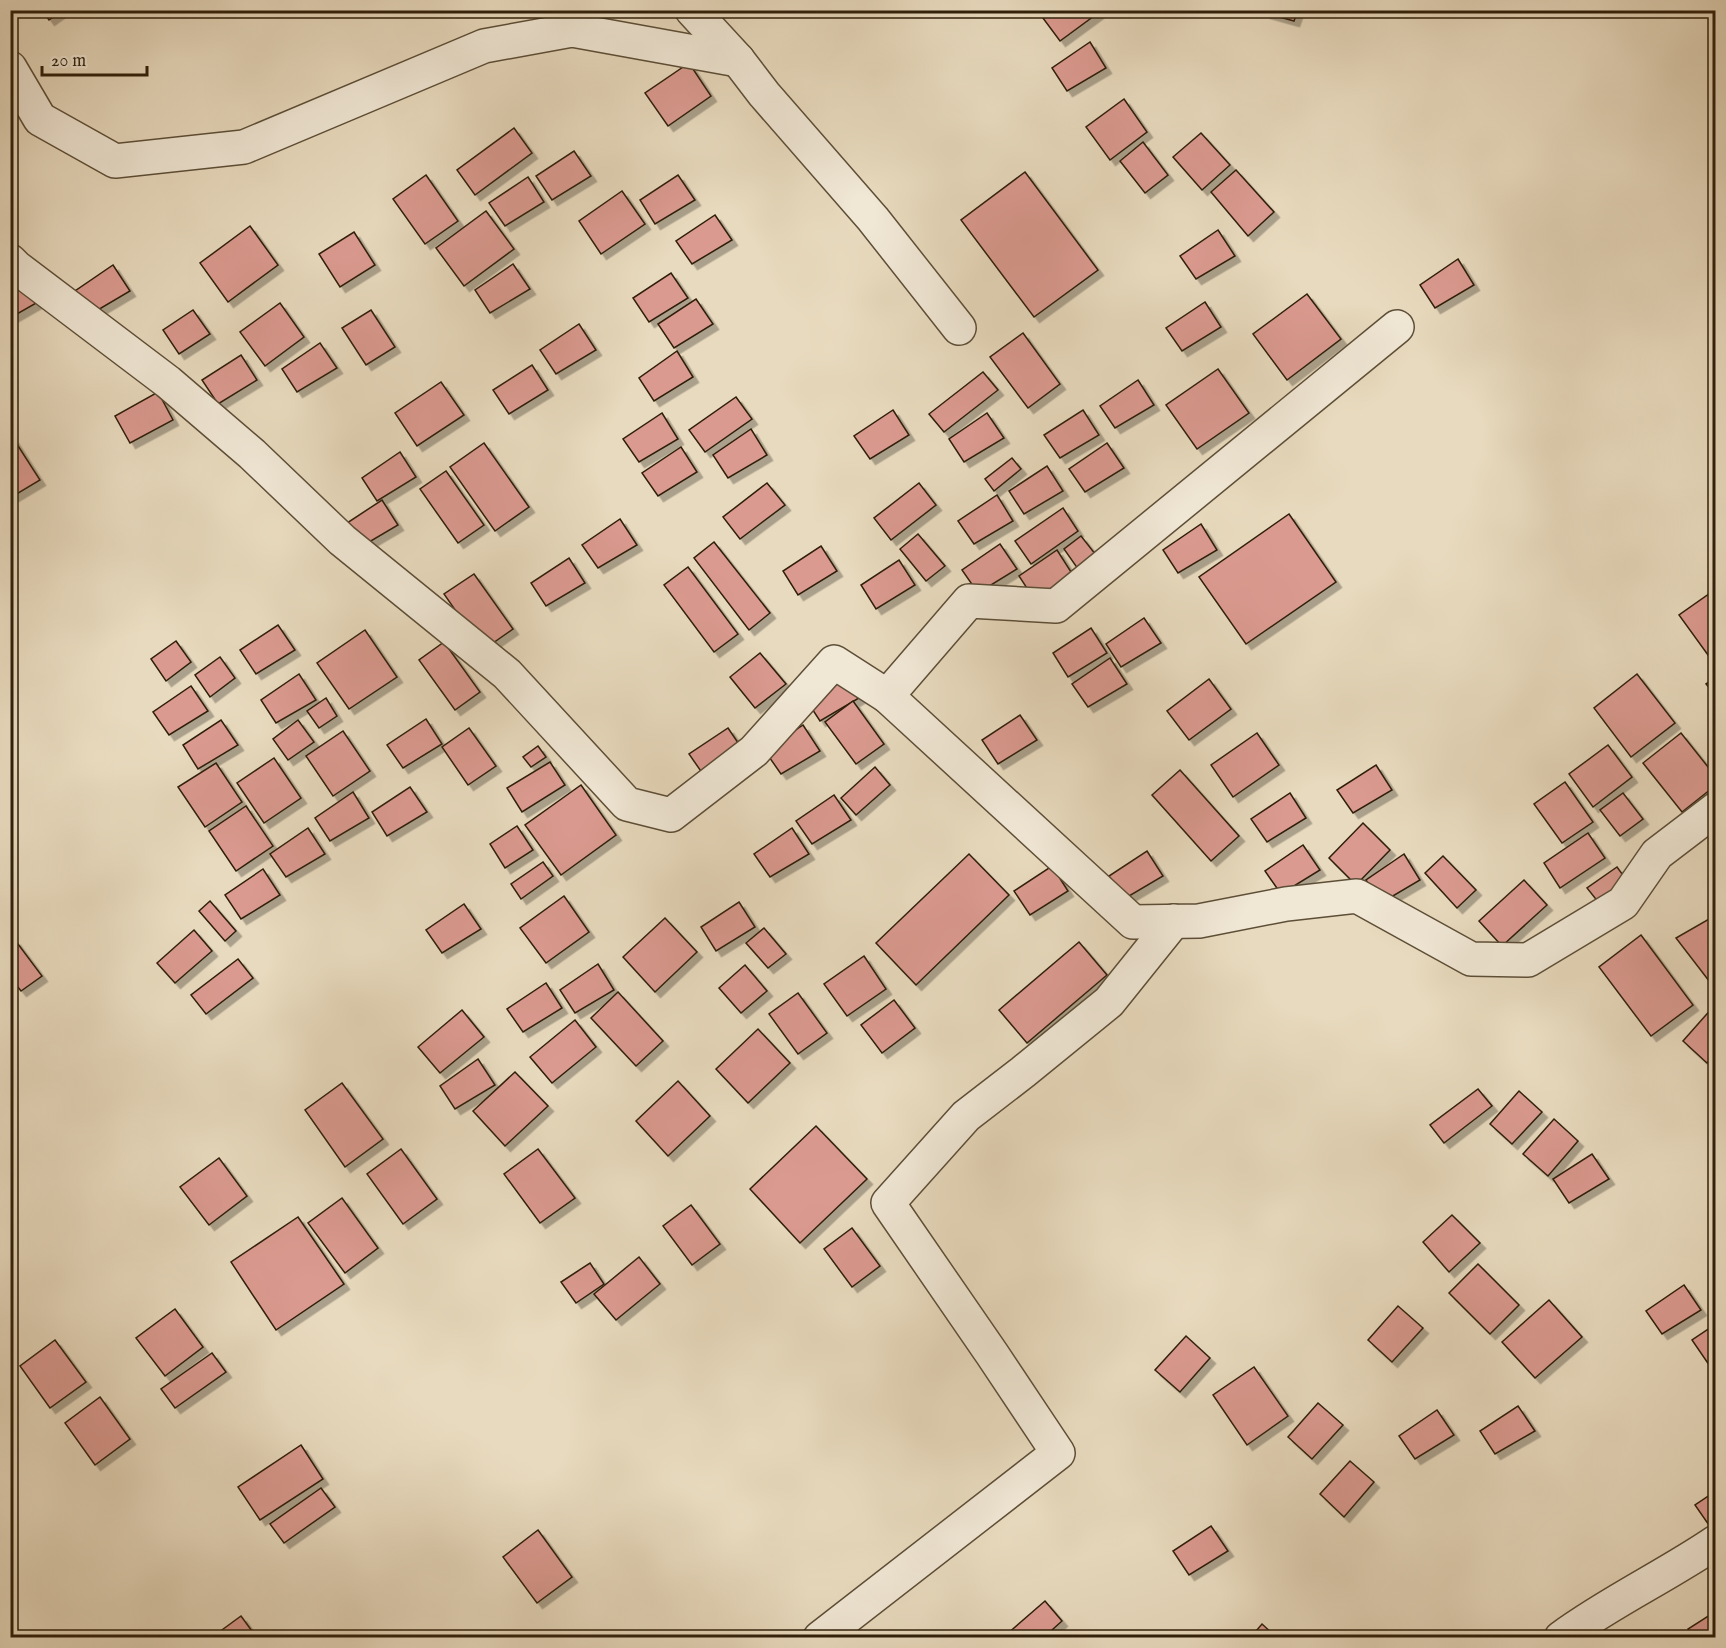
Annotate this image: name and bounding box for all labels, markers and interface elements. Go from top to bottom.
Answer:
scale bar [42,39,147,77]
text: 20 m [51,50,86,73]

